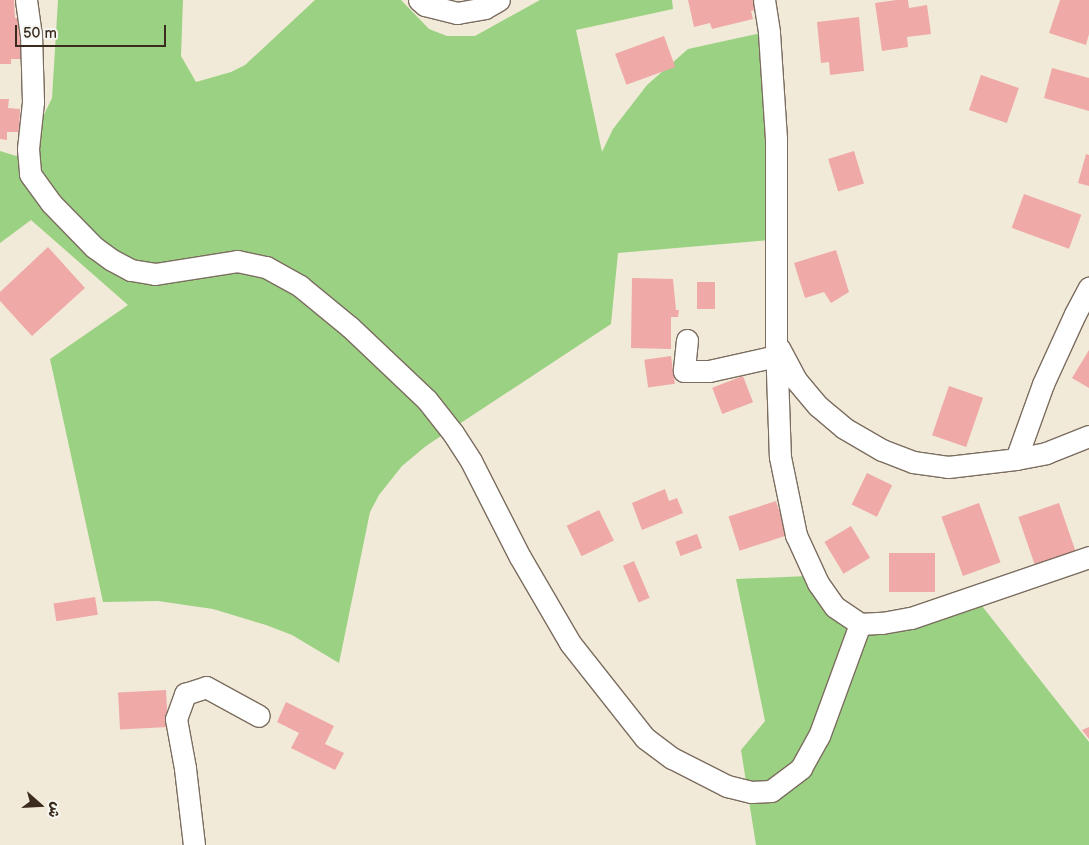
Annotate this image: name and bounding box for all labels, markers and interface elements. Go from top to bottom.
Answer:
scale bar [18,15,169,47]
text: 50 m [23,24,57,43]
north arrow [15,780,65,830]
text: ش [44,800,65,820]

